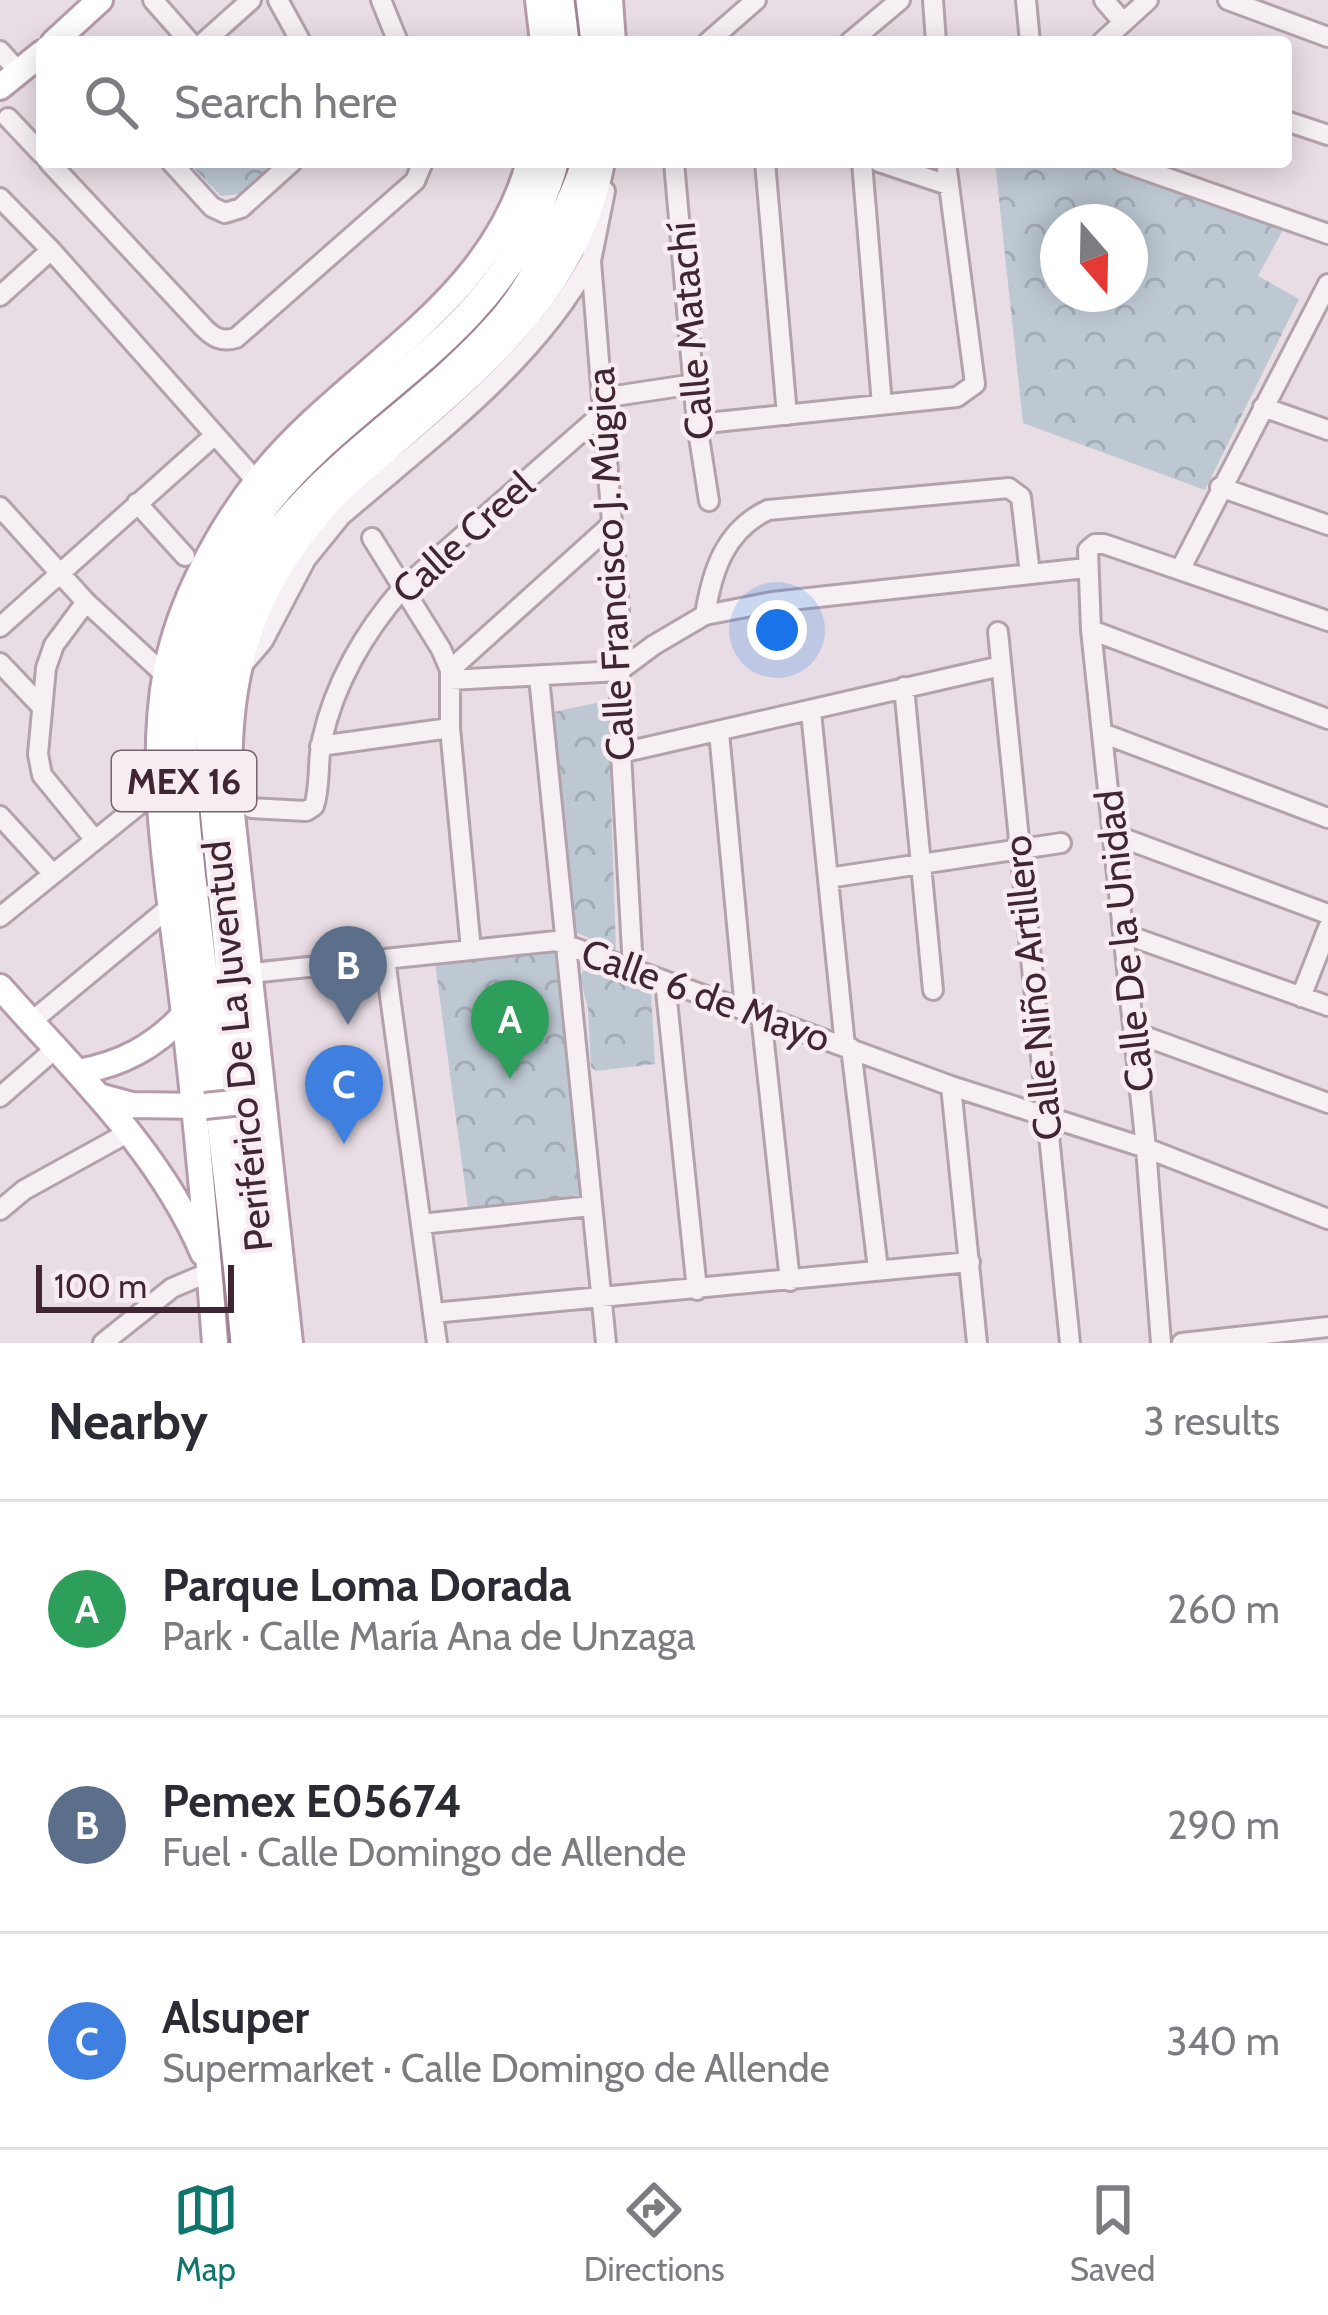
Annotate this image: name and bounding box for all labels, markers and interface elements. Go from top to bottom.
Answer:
search box [36,36,1292,168]
icon: search [78,69,144,135]
text: Search here [174,75,398,129]
north arrow [1040,204,1148,312]
street label: Calle Matachí [657,220,723,442]
street label: Calle Francisco J. Múgica [576,366,644,762]
street label: Calle Creel [382,461,544,613]
your location [747,600,807,660]
road number: MEX 16 [112,751,256,811]
street label: Calle De la Unidad [1084,788,1164,1094]
street label: Calle Niño Artillero [992,833,1072,1143]
street label: Periférico De La Juventud [192,838,282,1254]
pin: B [309,926,387,1025]
street label: Calle 6 de Mayo [575,928,837,1062]
pin: A [471,980,549,1079]
pin: C [305,1045,383,1144]
scale bar [36,1259,234,1312]
text: 100 m [54,1266,147,1306]
text: Nearby [48,1390,208,1452]
text: 3 results [1143,1397,1280,1445]
text: Parque Loma Dorada [162,1558,571,1612]
text: A [75,1585,99,1633]
text: 260 m [1167,1585,1280,1633]
text: Park · Calle María Ana de Unzaga [162,1612,695,1660]
text: Pemex E05674 [162,1774,462,1828]
text: B [75,1801,99,1849]
text: 290 m [1167,1801,1280,1849]
text: Fuel · Calle Domingo de Allende [162,1828,686,1876]
text: Alsuper [162,1990,309,2044]
text: C [75,2017,99,2065]
text: 340 m [1166,2017,1280,2065]
text: Supermarket · Calle Domingo de Allende [162,2044,830,2092]
tab: Map [173,2177,239,2289]
tab: Directions [584,2177,725,2289]
tab: Saved [1070,2177,1155,2289]

